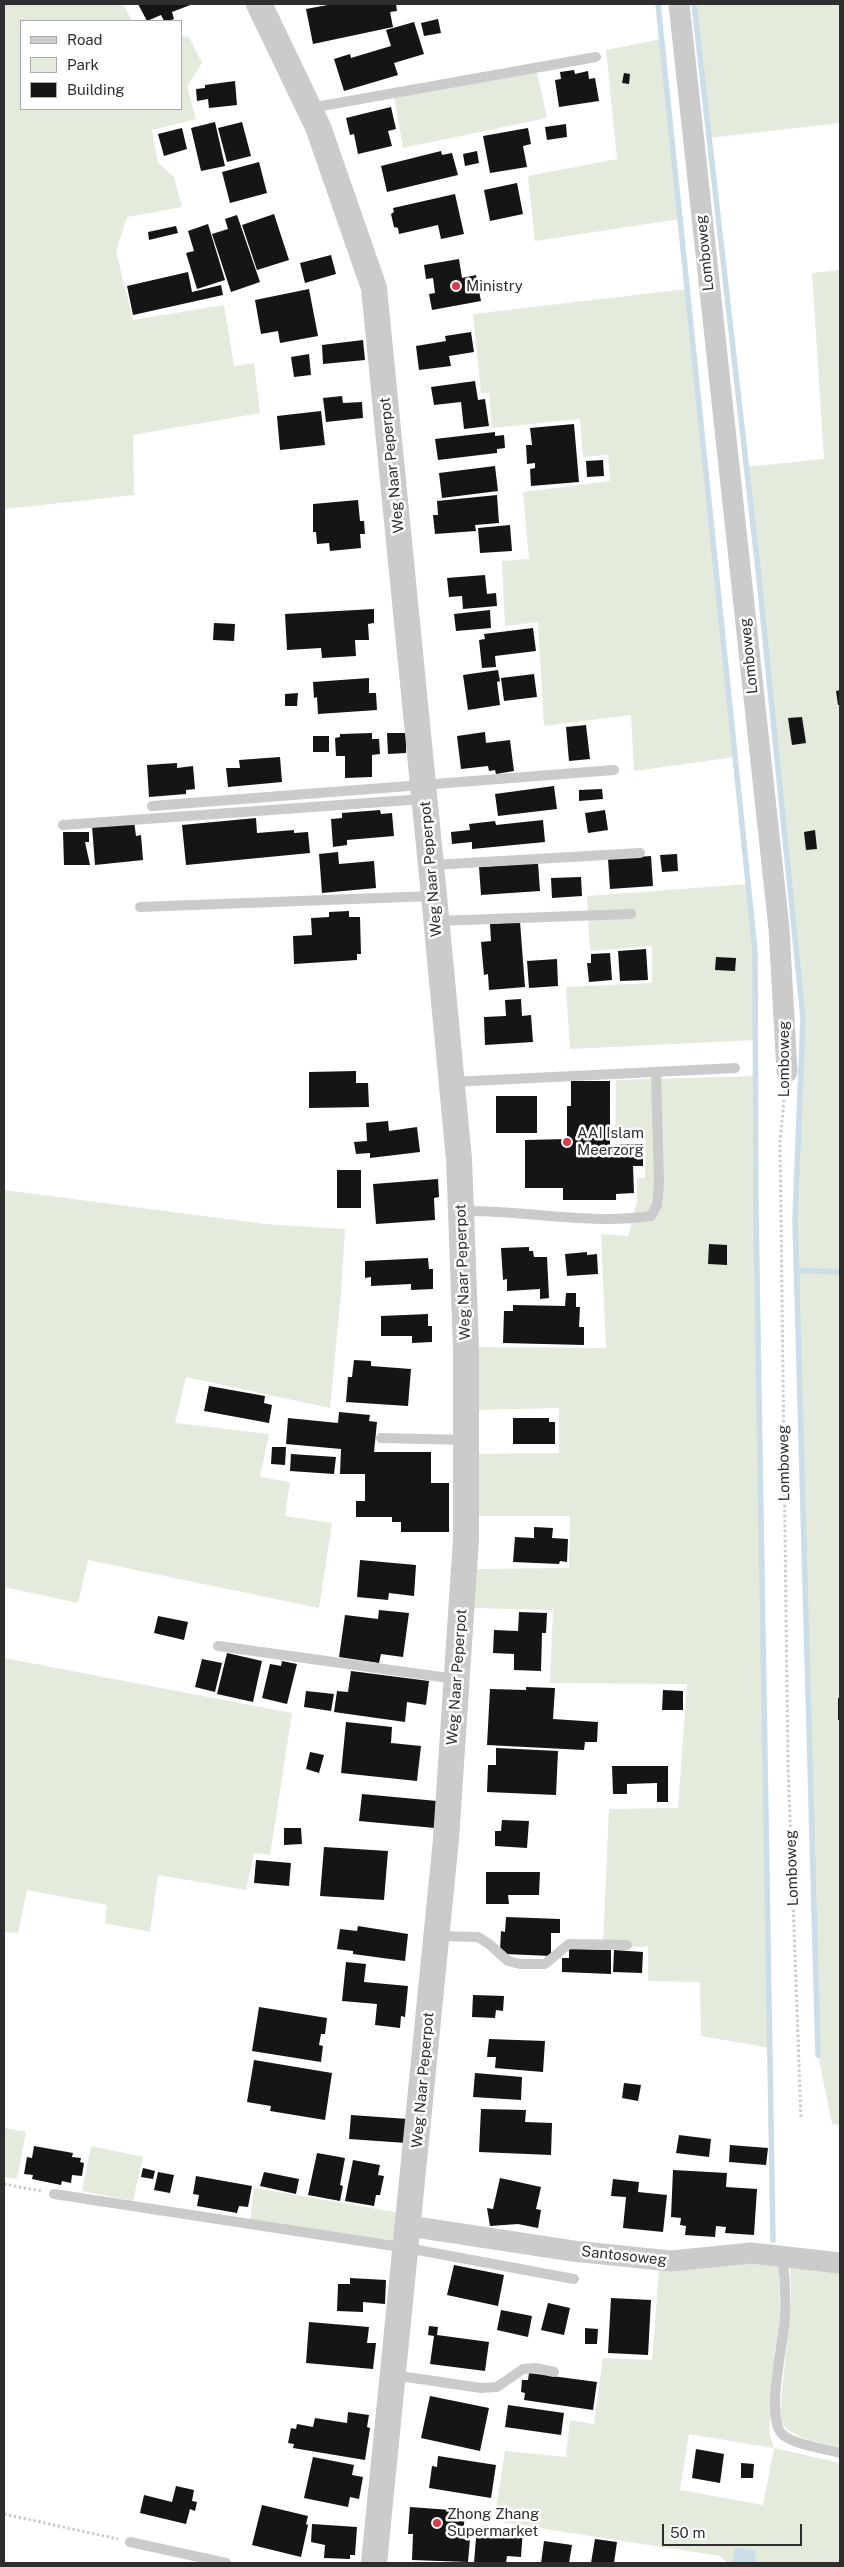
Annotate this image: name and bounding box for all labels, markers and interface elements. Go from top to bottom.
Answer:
legend [20,20,182,110]
text: Road [67,31,103,48]
text: Park [67,56,99,73]
text: Building [67,81,125,98]
street label: Lomboweg [692,214,718,292]
place label: Ministry [466,277,523,295]
marker: Ministry [450,280,462,292]
street label: Weg Naar Peperpot [376,396,408,534]
street label: Lomboweg [736,617,762,695]
street label: Weg Naar Peperpot [416,800,446,938]
street label: Lomboweg [775,1021,793,1097]
place label: AAI Islam Meerzorg [577,1124,644,1159]
marker: AAI Islam Meerzorg [561,1136,573,1148]
street label: Weg Naar Peperpot [452,1203,474,1341]
street label: Lomboweg [774,1425,794,1501]
street label: Weg Naar Peperpot [443,1608,471,1746]
street label: Lomboweg [782,1829,802,1907]
street label: Weg Naar Peperpot [408,2011,438,2149]
street label: Santosoweg [580,2243,668,2269]
place label: Zhong Zhang Supermarket [447,2505,539,2540]
scale bar [664,2514,804,2546]
marker: Zhong Zhang Supermarket [431,2517,443,2529]
text: 50 m [670,2524,705,2541]

